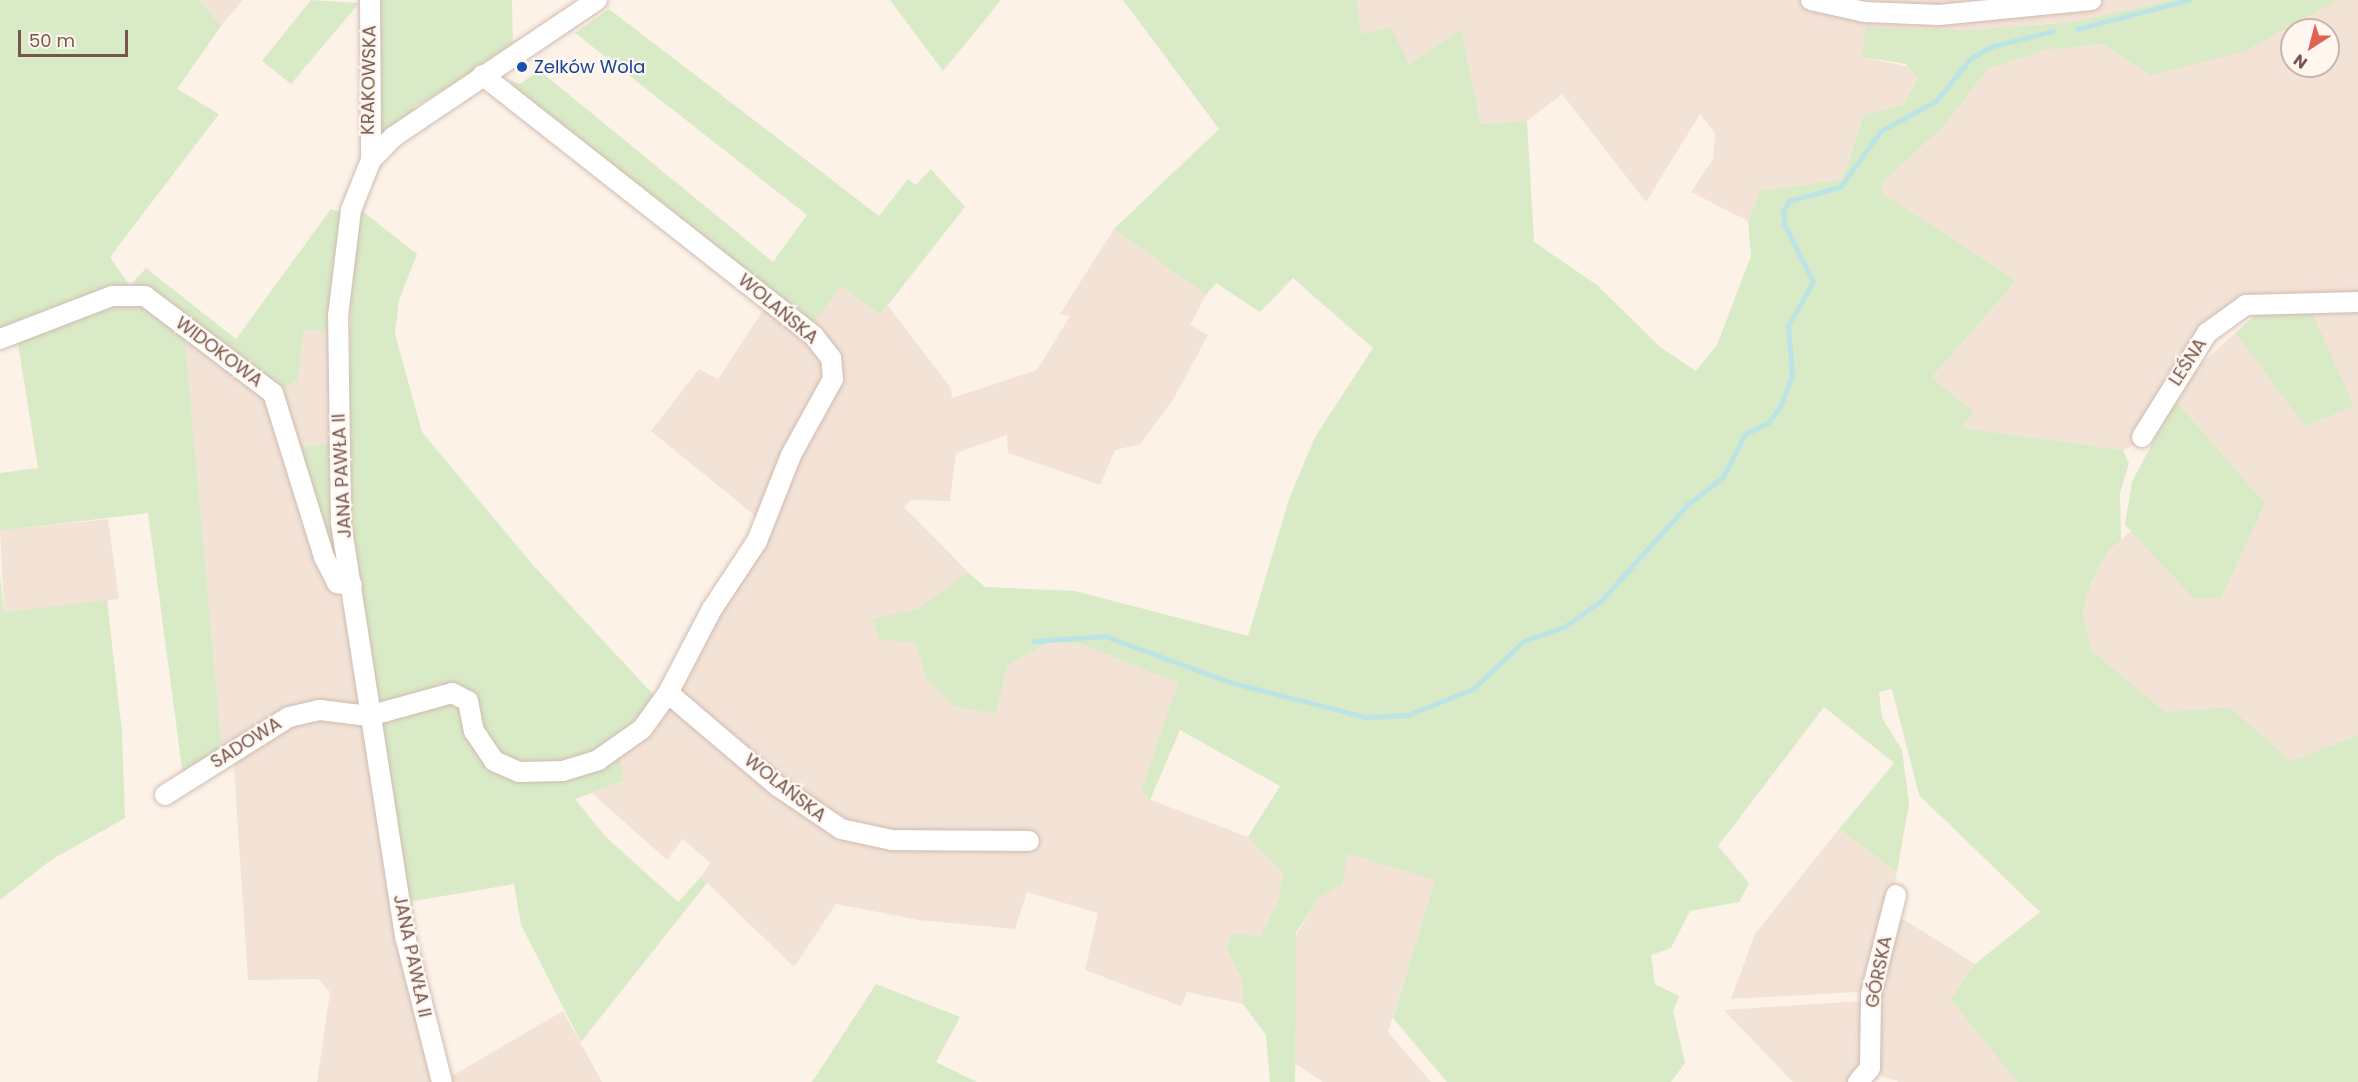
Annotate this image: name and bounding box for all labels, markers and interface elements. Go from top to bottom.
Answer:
scale bar [21,18,130,56]
north arrow [2280,18,2340,78]
street label: KRAKOWSKA [357,25,381,135]
text: 50 m [29,28,75,53]
text: N [2289,49,2312,74]
place label: Zelków Wola [534,56,645,78]
marker: Zelków Wola [515,60,529,74]
street label: WOLAŃSKA [734,269,822,349]
street label: WIDOKOWA [171,312,267,392]
street label: LEŚNA [2165,334,2211,390]
street label: JANA PAWŁA II [328,413,356,539]
street label: SADOWA [207,713,285,773]
street label: WOLAŃSKA [740,749,830,827]
street label: JANA PAWŁA II [388,893,436,1019]
street label: GÓRSKA [1861,934,1897,1010]

